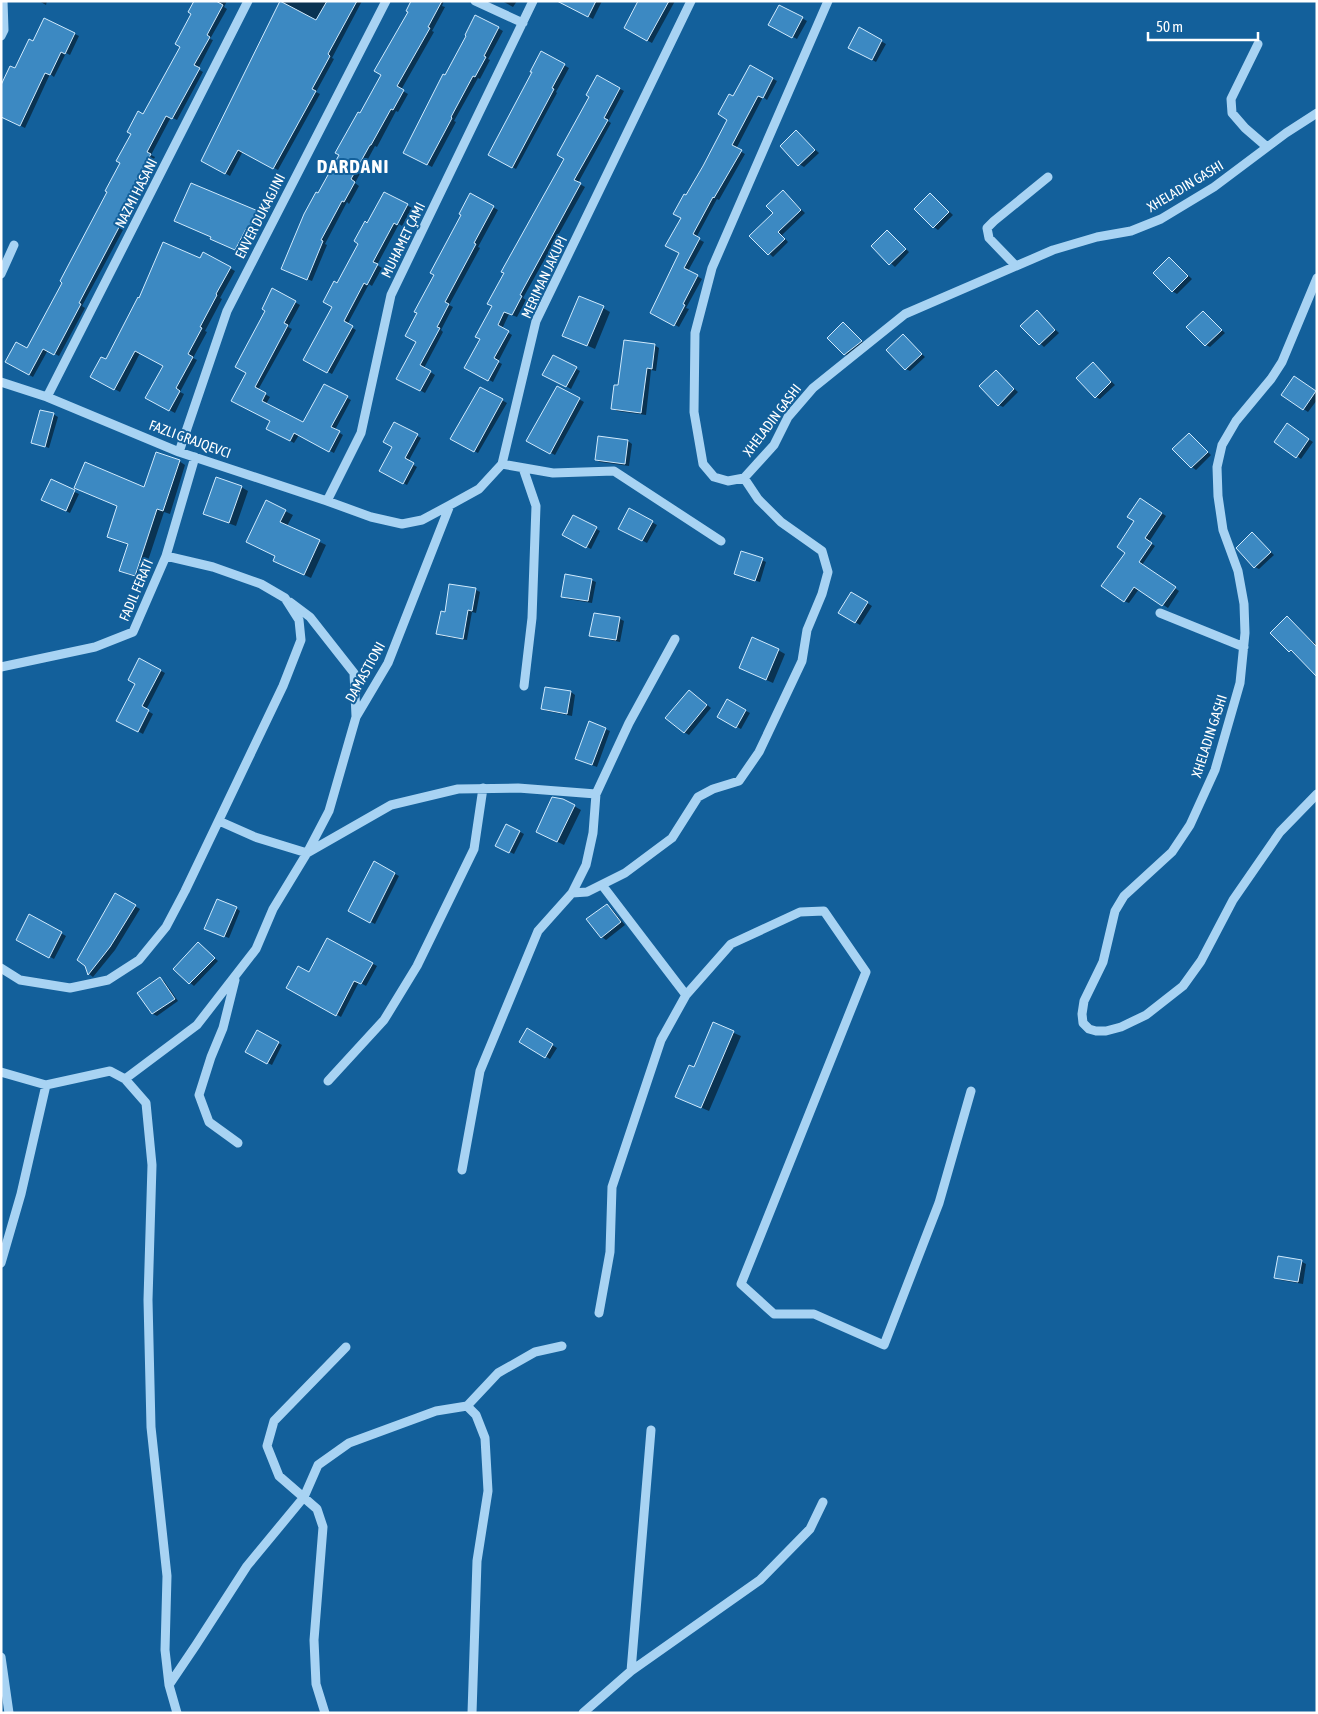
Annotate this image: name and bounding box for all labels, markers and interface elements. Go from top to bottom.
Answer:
scale bar [1148,10,1258,42]
text: 50 m [1156,18,1183,35]
district label: DARDANI [317,155,389,177]
street label: NAZMI HASANI [112,156,160,230]
street label: XHELADIN GASHI [1144,157,1226,215]
street label: ENVER DUKAGJINI [232,171,288,261]
street label: MUHAMET ÇAMI [378,200,428,280]
street label: MERIMAN JAKUPI [518,233,570,321]
street label: XHELADIN GASHI [740,381,804,459]
street label: FAZLI GRAJQEVCI [147,417,233,461]
street label: FADIL FERATI [116,557,156,623]
street label: DAMASTIONI [342,639,388,705]
street label: XHELADIN GASHI [1188,693,1230,779]

